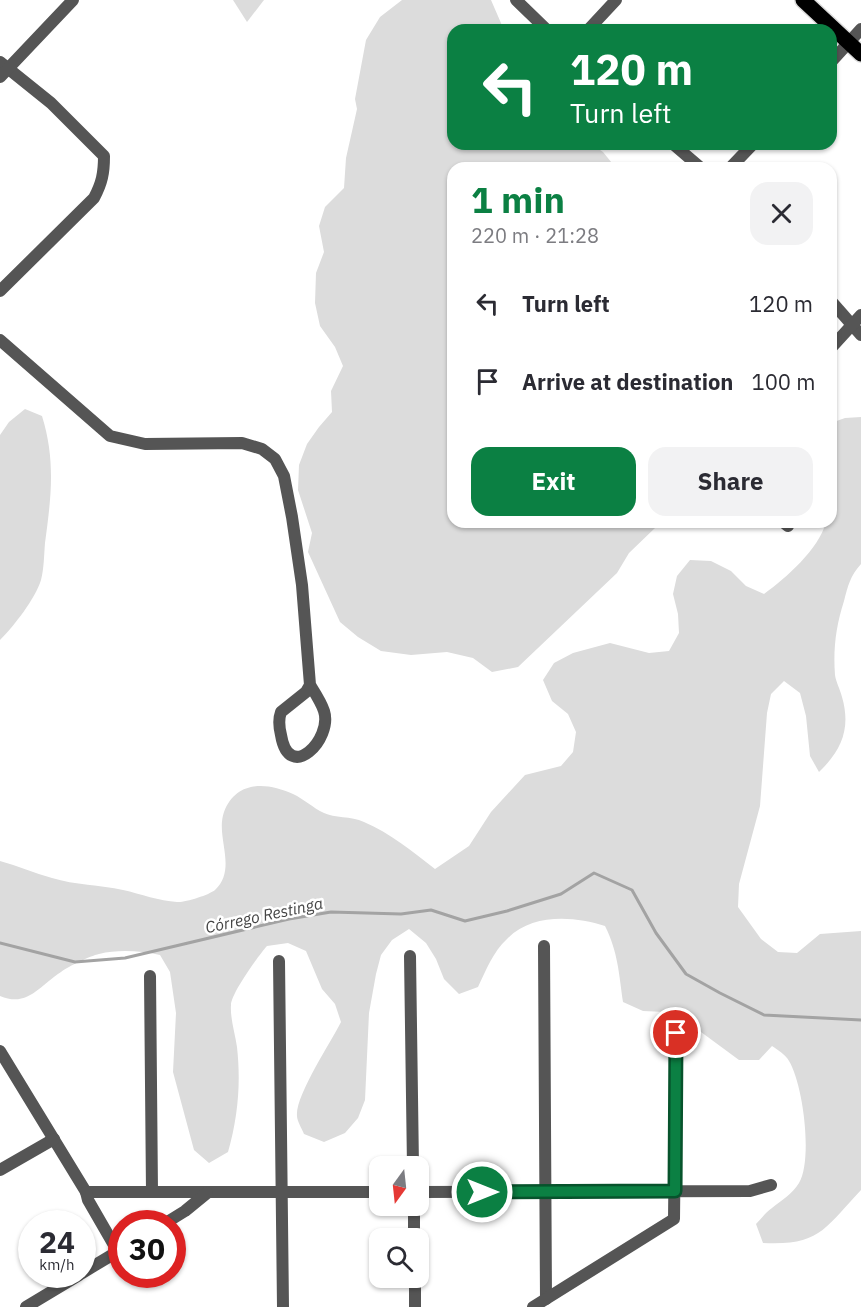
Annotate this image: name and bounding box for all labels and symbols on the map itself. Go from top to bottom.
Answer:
water label: Córrego Restinga [203,893,325,937]
pin [650,1007,701,1058]
north arrow [369,1156,429,1216]
position arrow [450,1160,514,1224]
speed limit sign: 30 [108,1210,186,1288]

